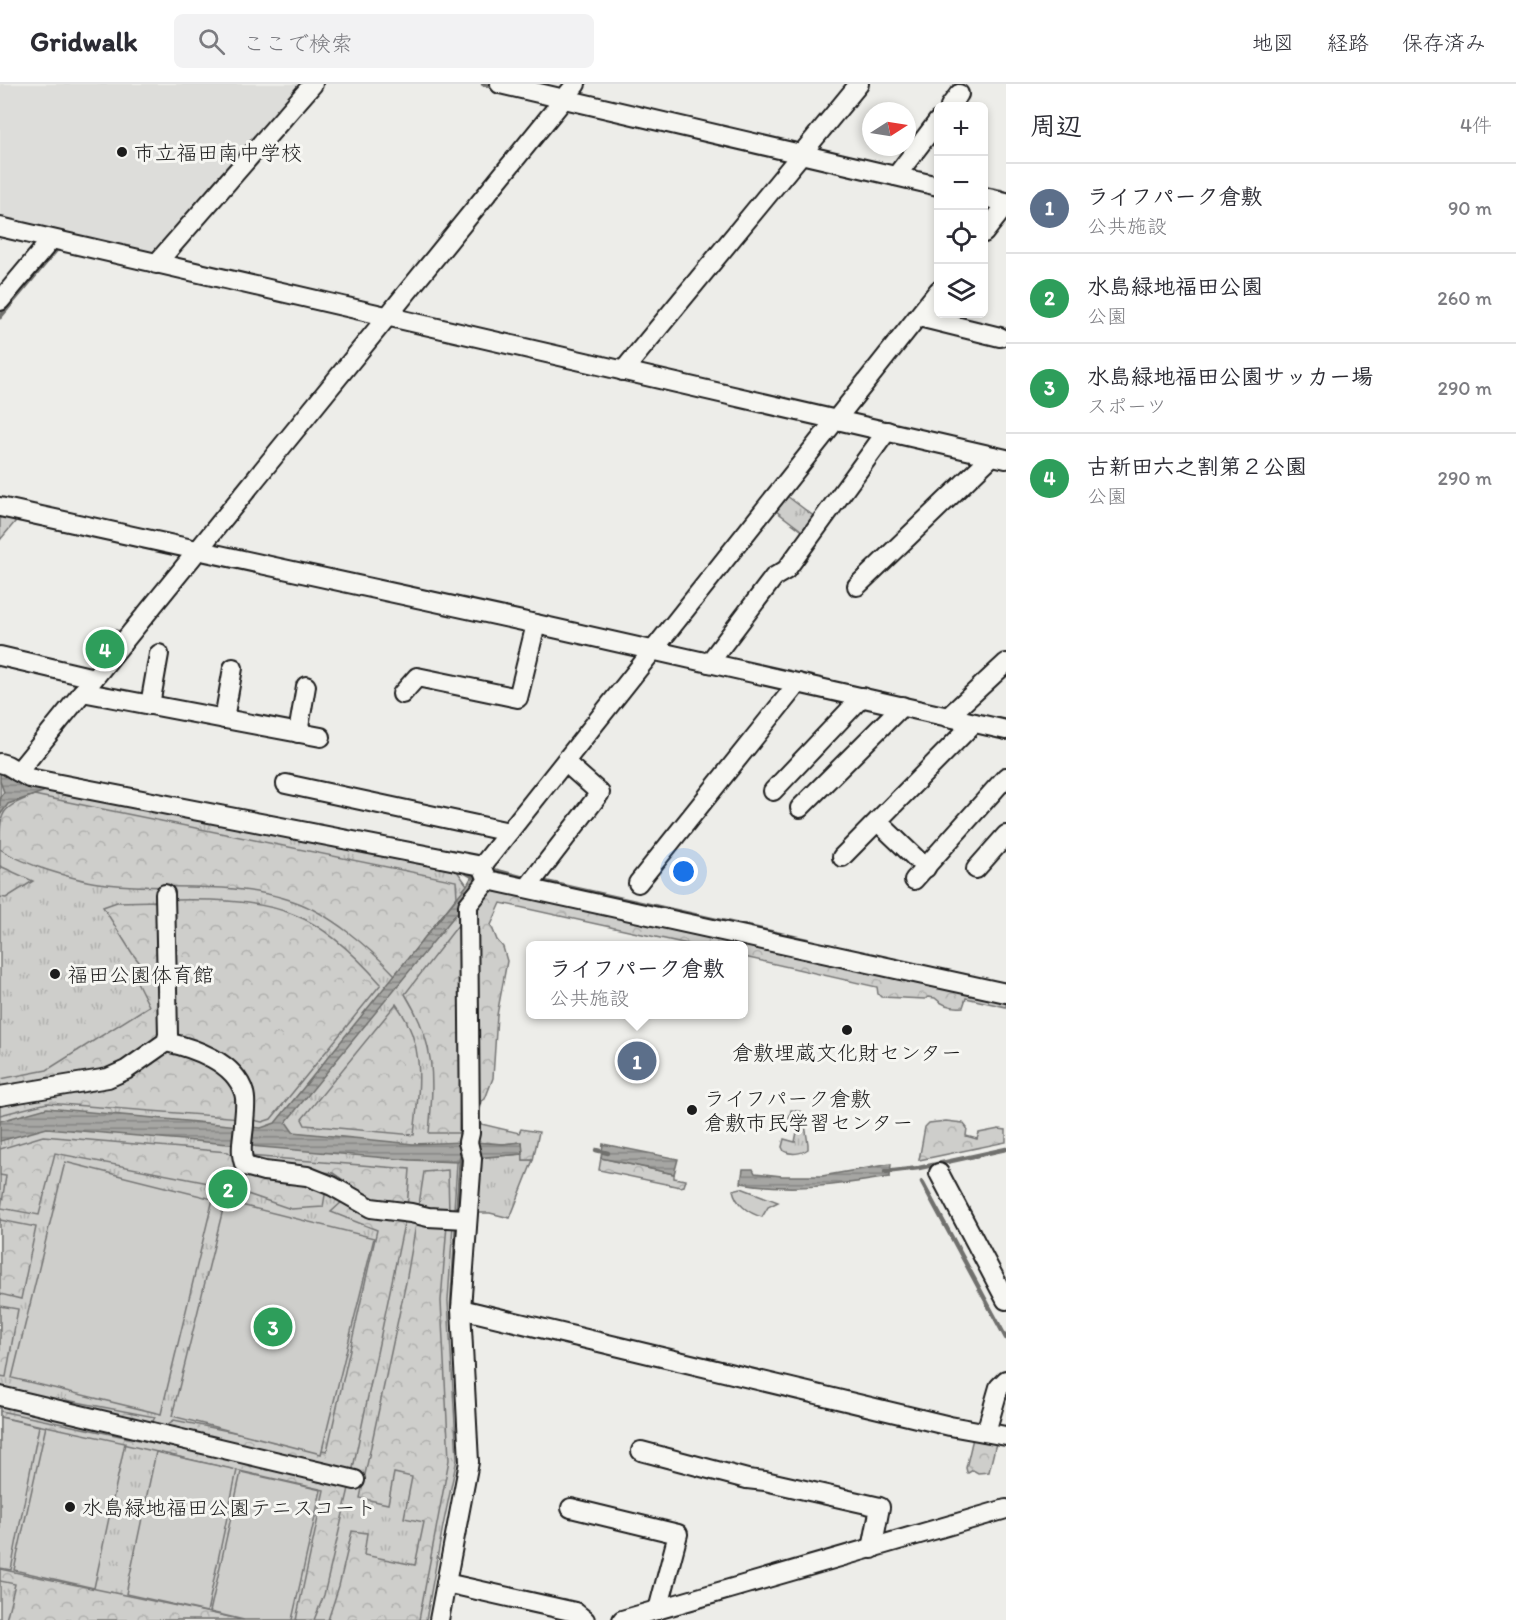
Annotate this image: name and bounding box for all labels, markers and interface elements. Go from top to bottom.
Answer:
search box [174,14,594,68]
text: Gridwalk [30,24,138,58]
icon: search [195,25,228,58]
text: ここで検索 [243,30,353,57]
text: 地図 [1252,30,1294,55]
text: 経路 [1327,30,1369,55]
text: 保存済み [1402,30,1486,55]
north arrow [862,102,916,156]
map controls [934,102,988,318]
button: + [934,102,988,156]
text: 周辺 [1030,110,1082,142]
text: 4件 [1460,113,1492,137]
place label: 市立福田南中学校 [134,140,302,165]
marker: 市立福田南中学校 [115,145,129,159]
button: − [934,156,988,210]
text: ライフパーク倉敷 [1087,183,1263,210]
text: 1 [1045,196,1054,220]
text: 90 m [1448,196,1492,220]
button: locate [934,210,988,264]
text: 公共施設 [1087,214,1167,238]
button: layers [934,264,988,318]
text: 水島緑地福田公園 [1087,273,1263,300]
text: 2 [1044,286,1055,310]
text: 260 m [1437,286,1492,310]
text: 公園 [1087,304,1127,328]
text: 水島緑地福田公園サッカー場 [1087,363,1373,390]
text: 3 [1044,376,1055,400]
text: 290 m [1437,376,1492,400]
text: スポーツ [1087,394,1167,418]
text: 古新田六之割第２公園 [1087,453,1307,480]
text: 4 [1043,466,1056,490]
text: 290 m [1437,466,1492,490]
text: 公園 [1087,484,1127,508]
pin: 4 [86,626,124,672]
your location [669,857,698,886]
popup [526,941,748,1019]
text: ライフパーク倉敷 [549,955,725,982]
place label: 福田公園体育館 [67,962,214,987]
marker: 福田公園体育館 [48,967,62,981]
text: 公共施設 [549,986,629,1010]
marker: 倉敷埋蔵文化財センター [840,1023,854,1037]
pin: 1 [618,1038,656,1084]
place label: 倉敷埋蔵文化財センター [732,1040,962,1065]
place label: ライフパーク倉敷 倉敷市民学習センター [704,1086,913,1135]
marker: ライフパーク倉敷 倉敷市民学習センター [685,1103,699,1117]
pin: 2 [208,1166,248,1212]
pin: 3 [254,1304,292,1350]
place label: 水島緑地福田公園テニスコート [82,1495,376,1520]
marker: 水島緑地福田公園テニスコート [63,1500,77,1514]

